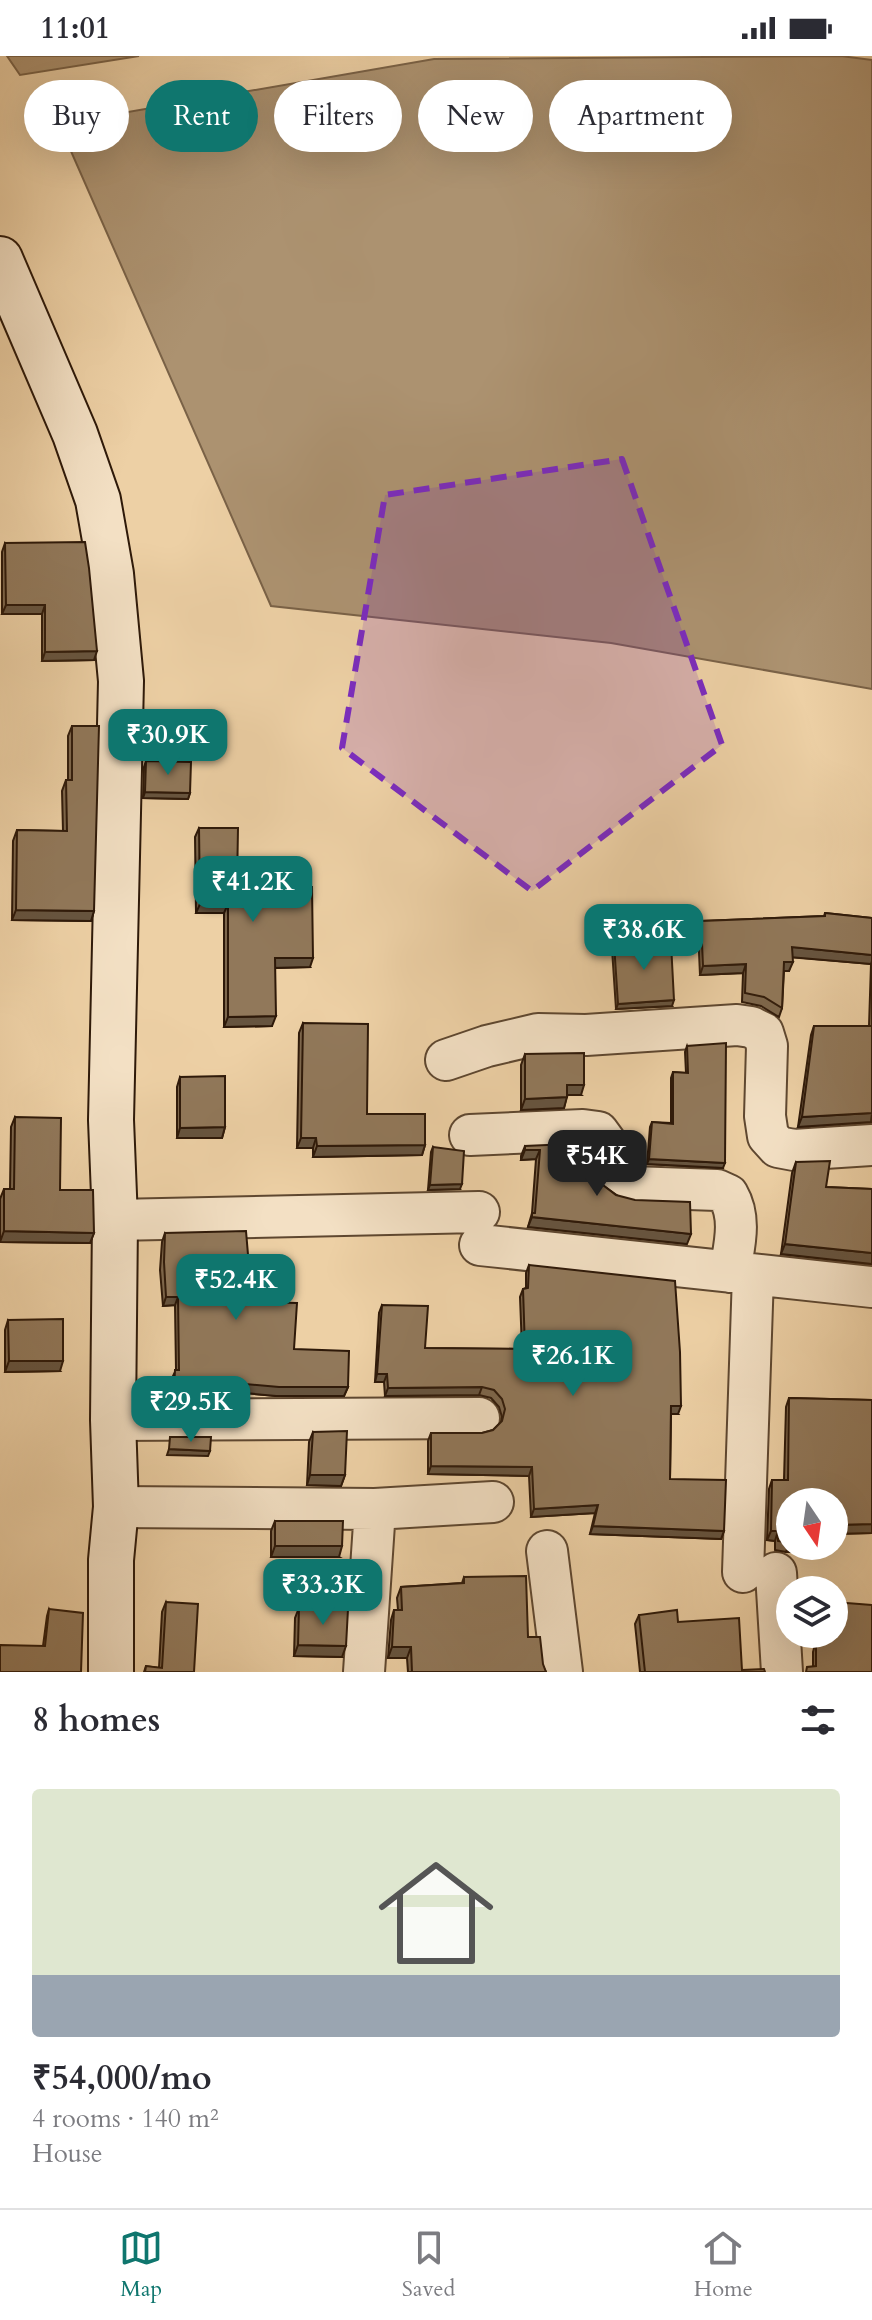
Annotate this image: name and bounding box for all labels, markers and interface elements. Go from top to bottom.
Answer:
text: 11:01 [40,8,110,49]
chip: Buy [24,80,129,152]
chip: Rent [145,80,258,152]
chip: Filters [274,80,402,152]
chip: New [418,80,533,152]
chip: Apartment [549,80,732,152]
pin: ₹30.9K [103,709,233,777]
text: ₹30.9K [126,717,210,752]
pin: ₹41.2K [188,856,318,924]
text: ₹41.2K [211,864,295,899]
pin: ₹38.6K [579,904,709,972]
text: ₹38.6K [602,912,686,947]
pin: ₹54K [550,1130,644,1198]
text: ₹54K [566,1138,628,1173]
pin: ₹52.4K [171,1254,301,1322]
text: ₹52.4K [194,1262,278,1297]
pin: ₹26.1K [508,1330,638,1398]
text: ₹26.1K [531,1338,615,1373]
pin: ₹29.5K [126,1376,256,1444]
text: ₹29.5K [149,1384,233,1419]
north arrow [776,1488,848,1560]
map controls [776,1488,848,1648]
pin: ₹33.3K [258,1559,388,1627]
text: ₹33.3K [281,1567,365,1602]
button: layers [776,1576,848,1648]
text: 8 homes [32,1697,160,1743]
icon: filters [796,1698,840,1742]
icon: home [364,1841,508,1985]
text: ₹54,000/mo [32,2055,212,2101]
text: 4 rooms · 140 m² [32,2101,219,2136]
text: House [32,2136,103,2171]
tab: Map [119,2226,163,2304]
tab: Saved [402,2226,455,2304]
tab: Home [694,2226,753,2304]

